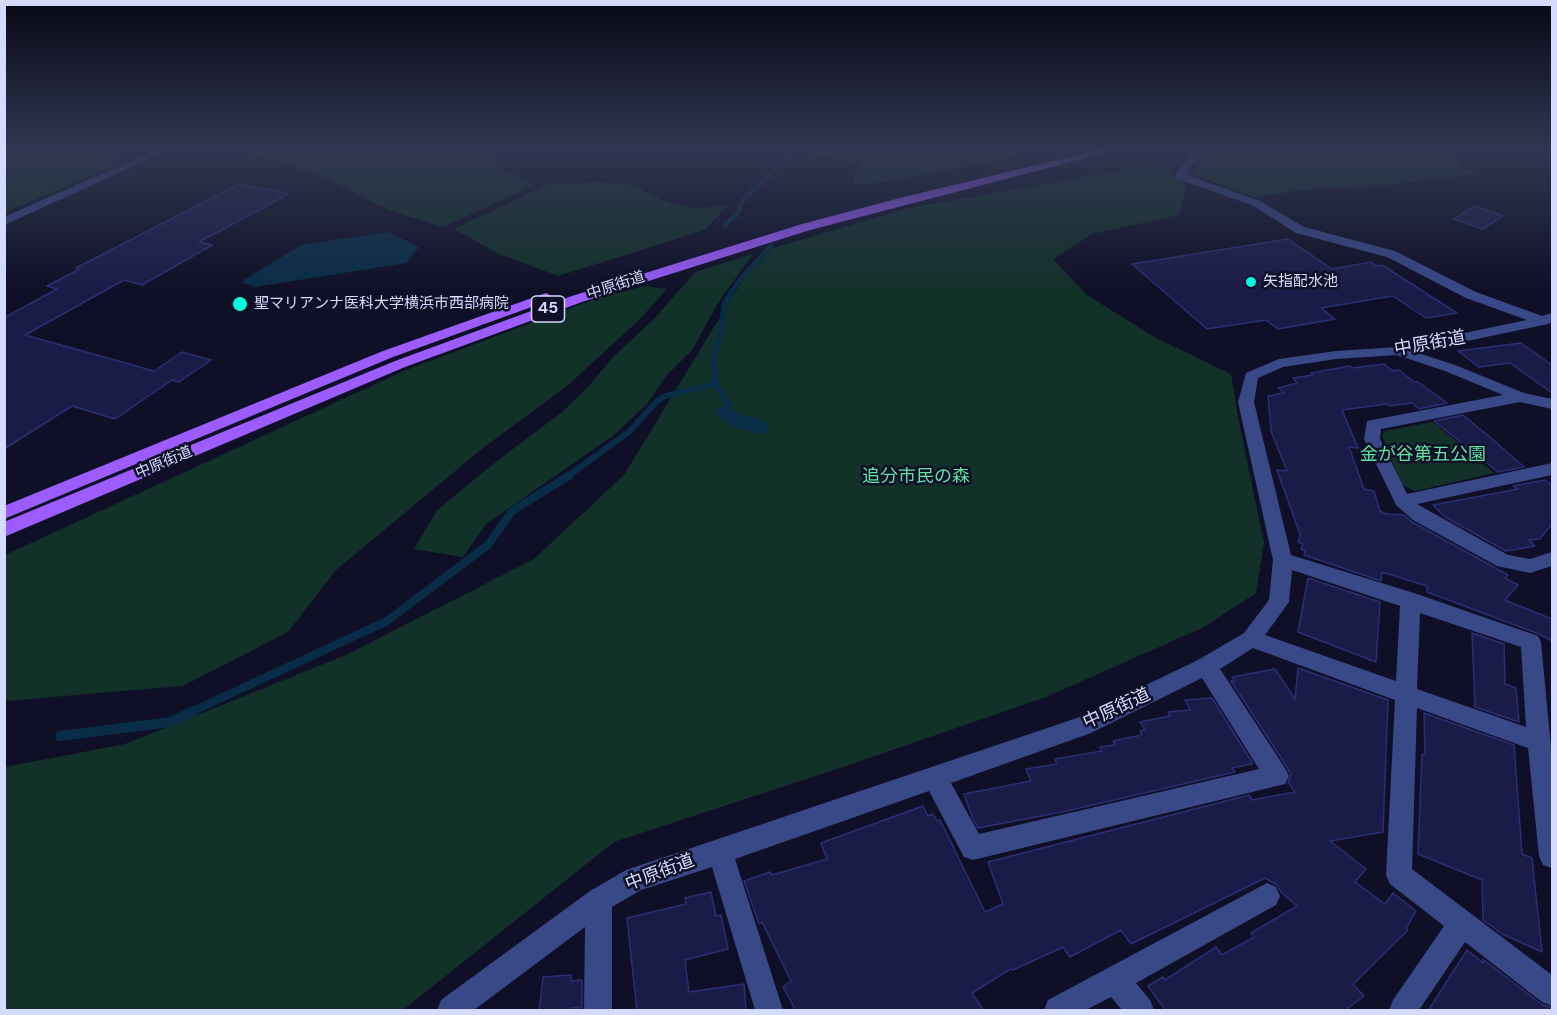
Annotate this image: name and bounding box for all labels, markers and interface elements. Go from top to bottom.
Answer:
street label: 中原街道 [585,268,647,304]
place label: 矢指配水池 [1263,273,1338,291]
marker: 矢指配水池 [1244,275,1258,289]
marker: 聖マリアンナ医科大学横浜市西部病院 [231,295,249,313]
place label: 聖マリアンナ医科大学横浜市西部病院 [254,295,509,313]
road number: 45 [532,296,564,322]
street label: 中原街道 [1393,327,1467,361]
street label: 中原街道 [133,443,195,483]
park label: 金が谷第五公園 [1360,444,1486,466]
park label: 追分市民の森 [862,466,970,488]
street label: 中原街道 [1080,684,1154,734]
street label: 中原街道 [623,850,697,896]

